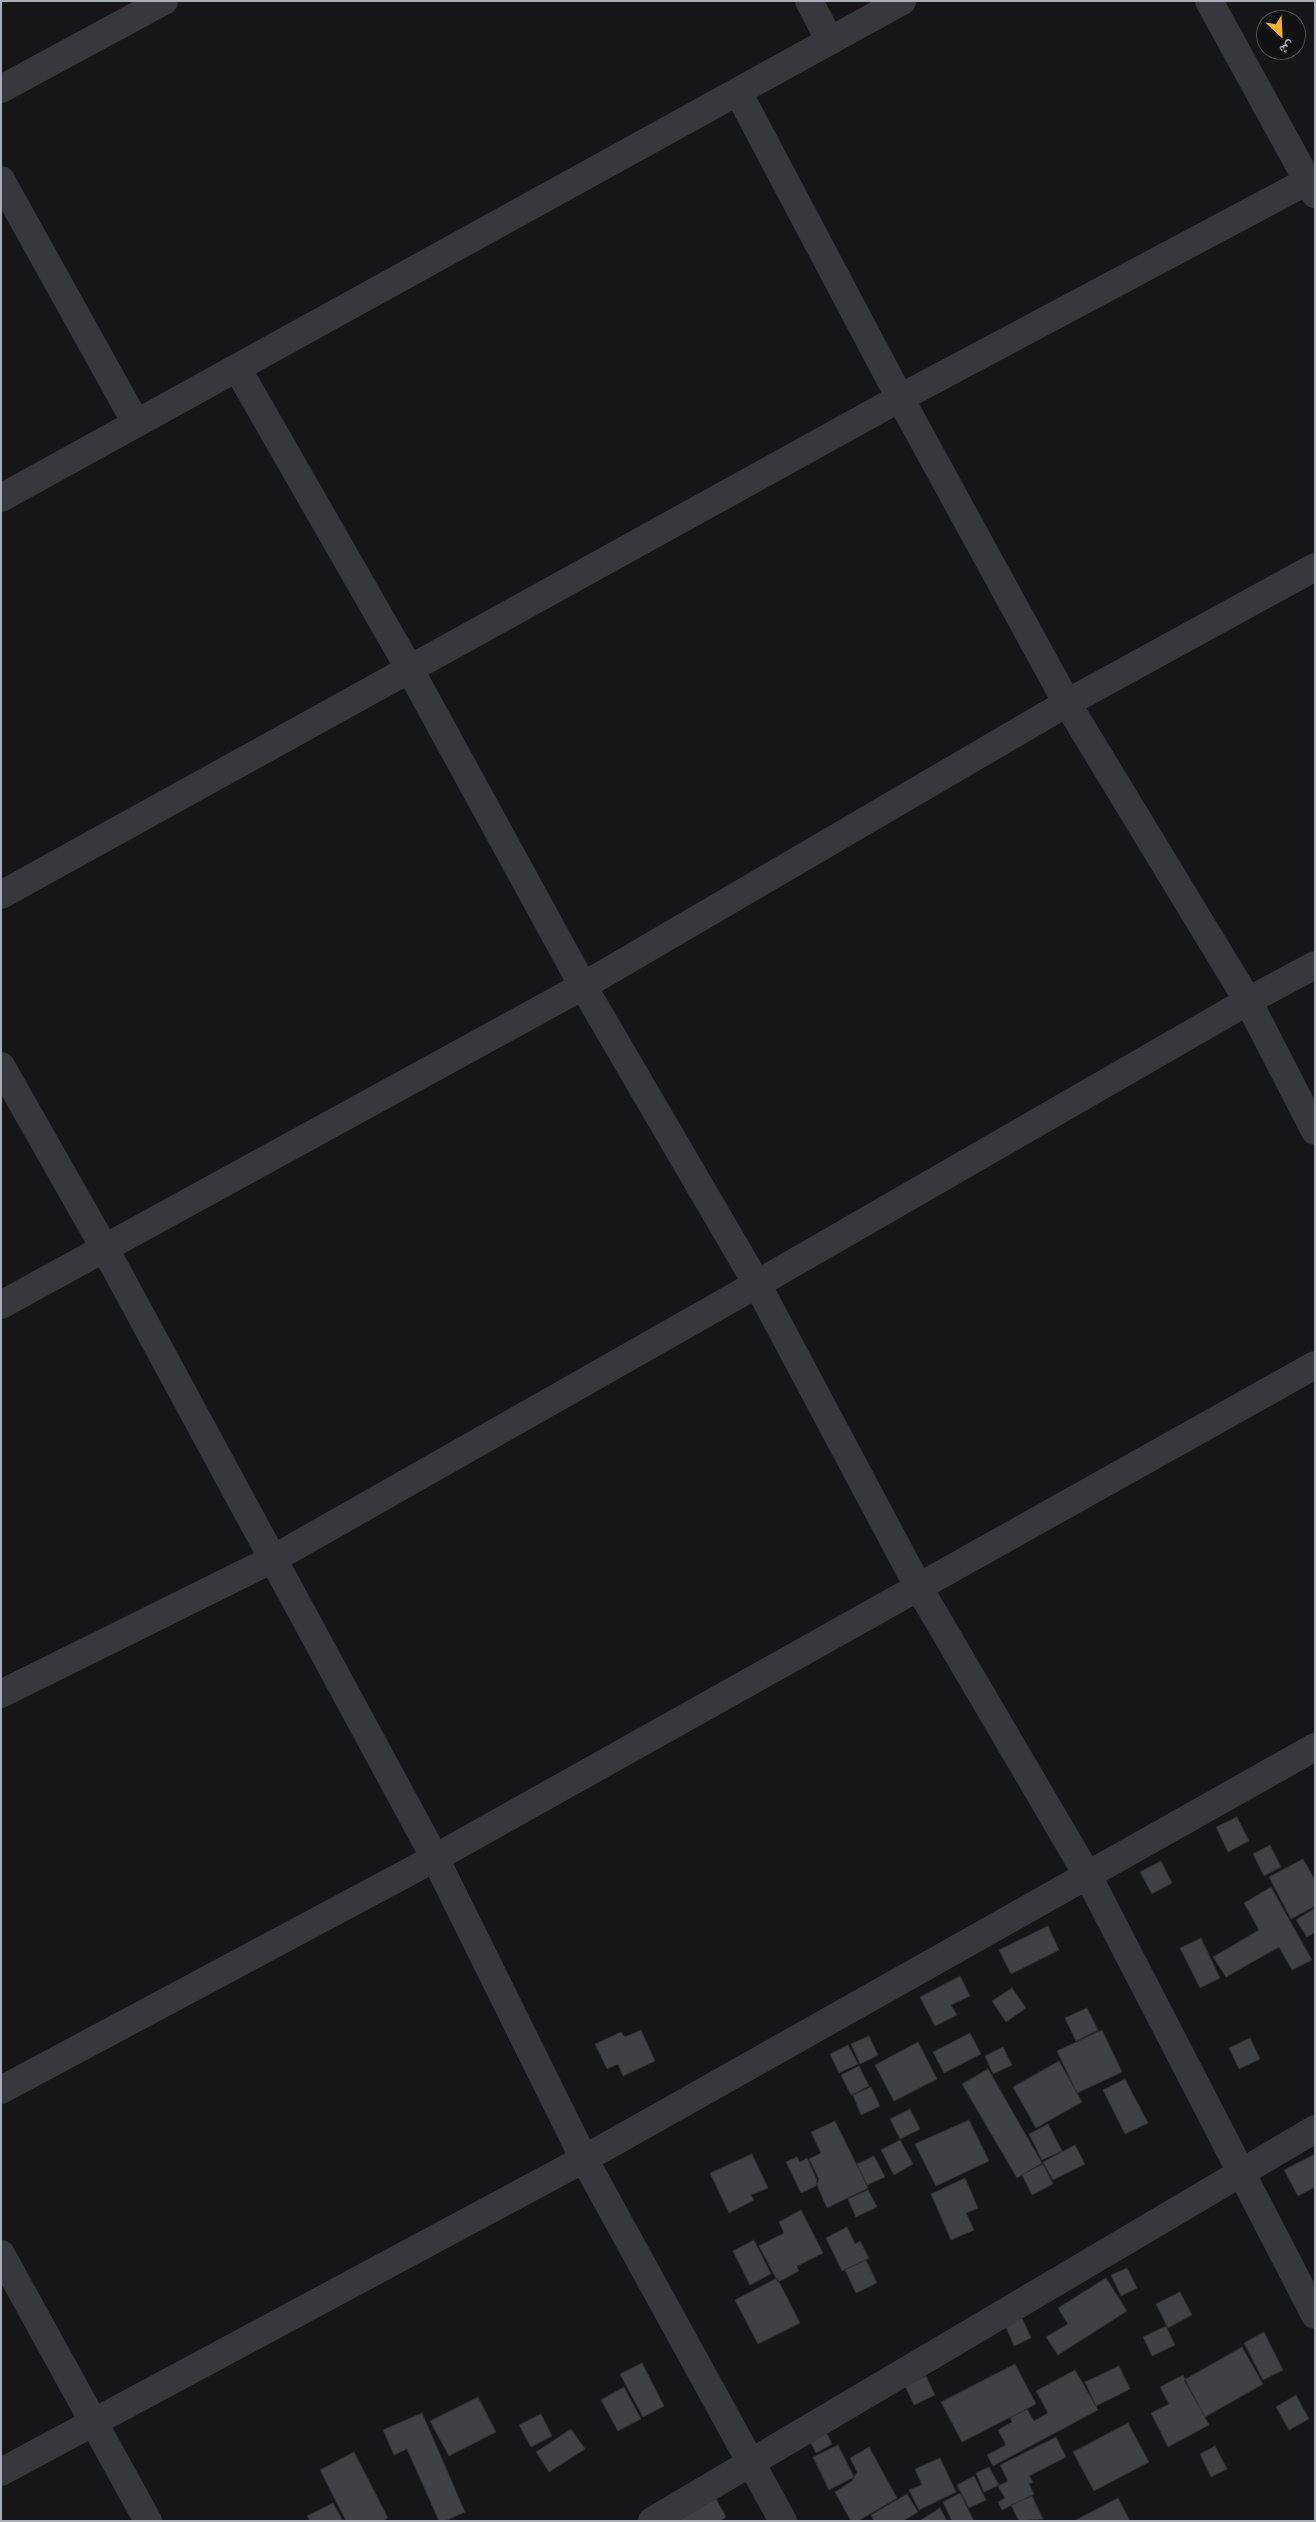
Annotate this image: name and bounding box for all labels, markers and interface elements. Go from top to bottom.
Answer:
north arrow [1256,10,1306,60]
text: ش [1277,37,1297,59]

